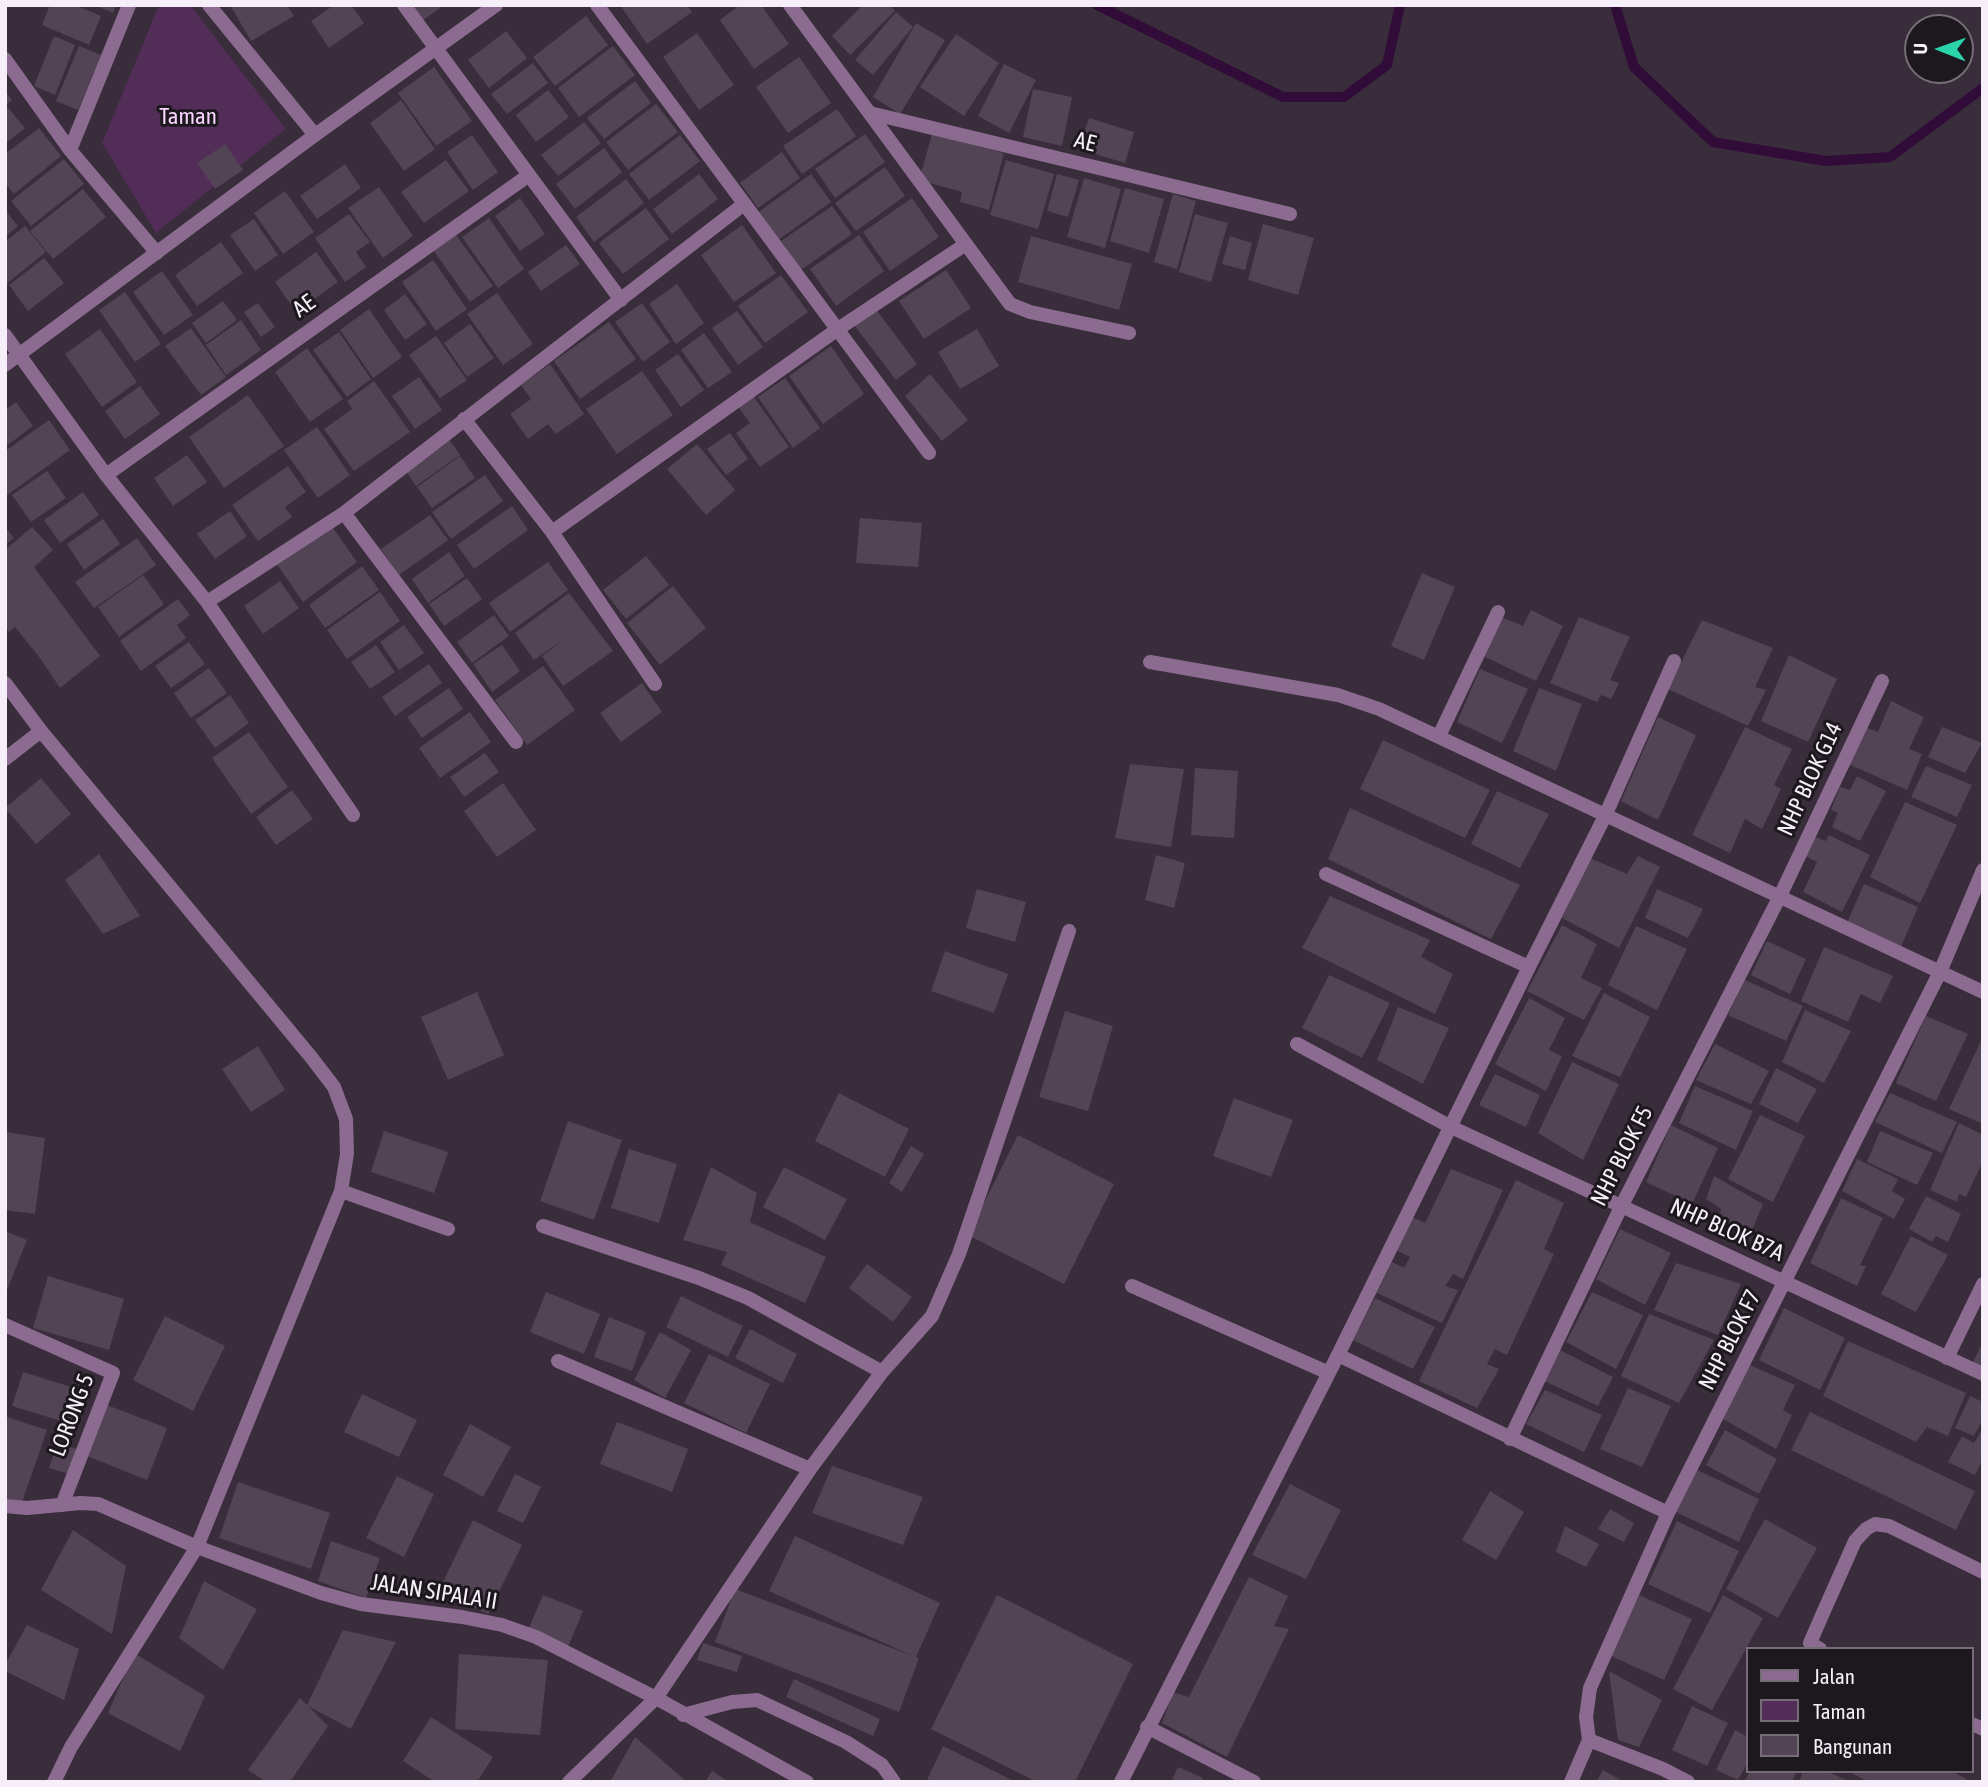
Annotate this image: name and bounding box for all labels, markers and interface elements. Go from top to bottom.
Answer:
north arrow [1904,14,1974,84]
text: U [1909,43,1931,54]
park label: Taman [159,103,217,131]
street label: AE [1071,126,1099,158]
street label: AE [287,289,321,323]
street label: NHP BLOK G14 [1772,718,1848,840]
street label: NHP BLOK F5 [1585,1101,1659,1211]
street label: NHP BLOK B7A [1666,1193,1788,1267]
street label: NHP BLOK F7 [1693,1285,1767,1395]
street label: LORONG 5 [44,1370,100,1460]
street label: JALAN SIPALA II [369,1568,499,1616]
legend [1746,1647,1974,1773]
text: Jalan [1813,1664,1855,1688]
text: Taman [1813,1699,1866,1723]
text: Bangunan [1813,1734,1892,1758]

